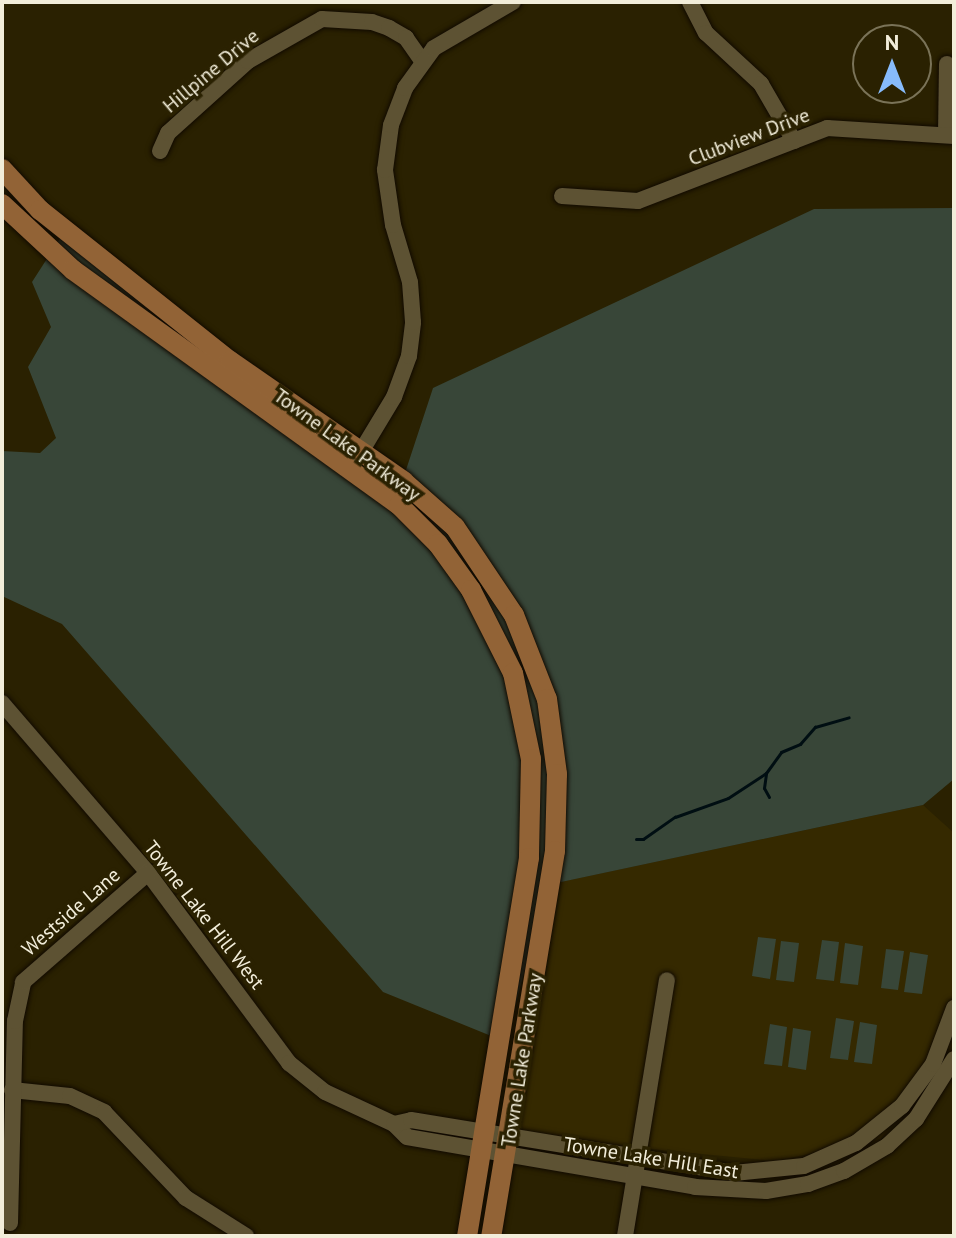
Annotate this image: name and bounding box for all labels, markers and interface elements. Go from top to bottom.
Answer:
street label: Hillpine Drive [158,24,264,118]
north arrow [852,24,932,104]
text: N [885,28,899,56]
street label: Clubview Drive [685,103,813,171]
street label: Towne Lake Parkway [269,384,425,506]
street label: Towne Lake Hill West [139,836,269,994]
street label: Westside Lane [17,863,125,961]
street label: Towne Lake Parkway [496,971,548,1149]
street label: Towne Lake Hill East [562,1132,740,1184]

